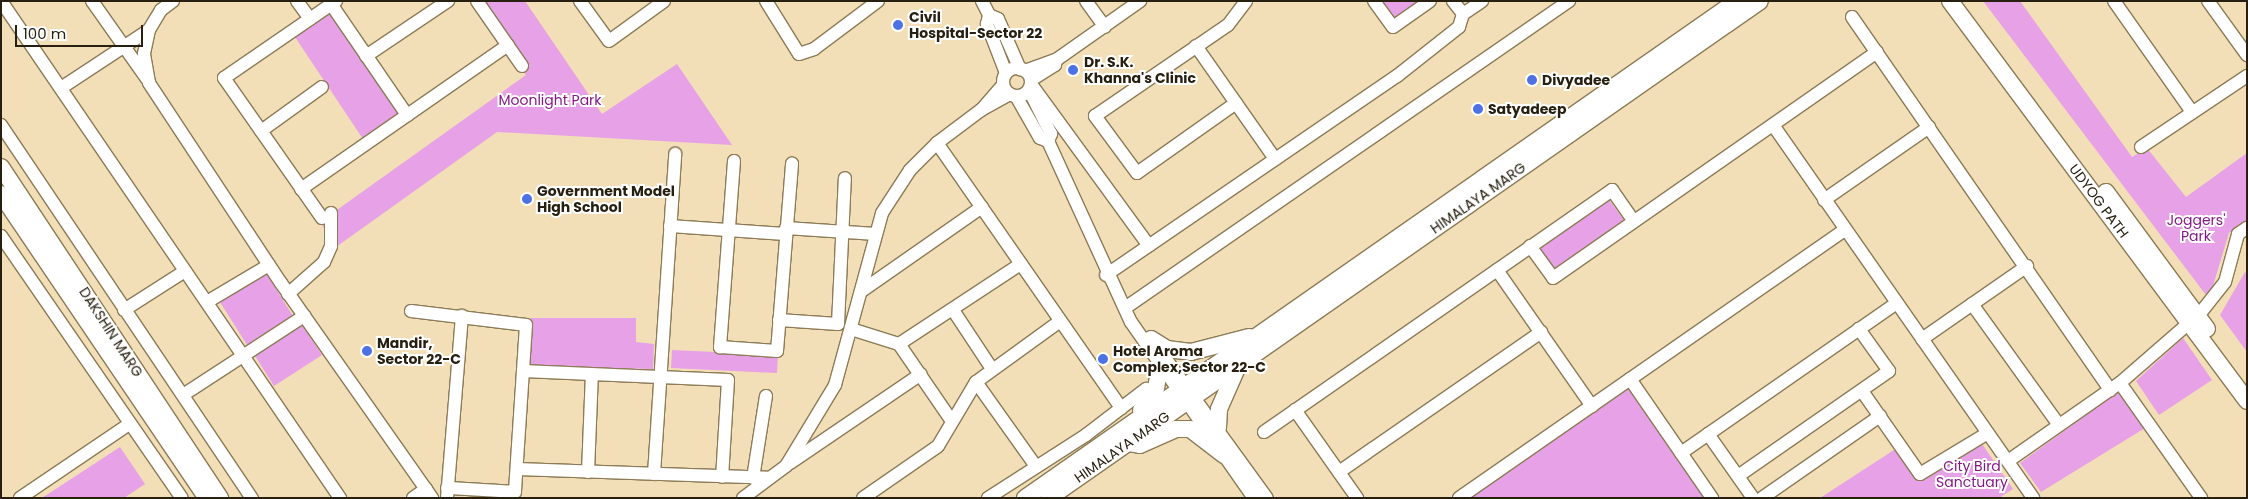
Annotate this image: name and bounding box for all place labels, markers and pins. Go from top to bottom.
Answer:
place label: Civil Hospital-Sector 22 [909,9,1042,41]
marker: Civil Hospital-Sector 22 [891,18,905,32]
place label: Dr. S.K. Khanna's Clinic [1084,54,1196,86]
marker: Dr. S.K. Khanna's Clinic [1066,63,1080,77]
place label: Divyadee [1542,72,1610,88]
marker: Divyadee [1526,74,1538,86]
place label: Satyadeep [1488,101,1566,117]
marker: Satyadeep [1472,103,1484,115]
place label: Government Model High School [537,183,675,216]
marker: Government Model High School [521,193,533,205]
place label: Mandir, Sector 22-C [377,335,461,368]
place label: Hotel Aroma Complex,Sector 22-C [1113,343,1266,376]
marker: Mandir, Sector 22-C [361,345,373,357]
marker: Hotel Aroma Complex,Sector 22-C [1097,353,1109,365]

